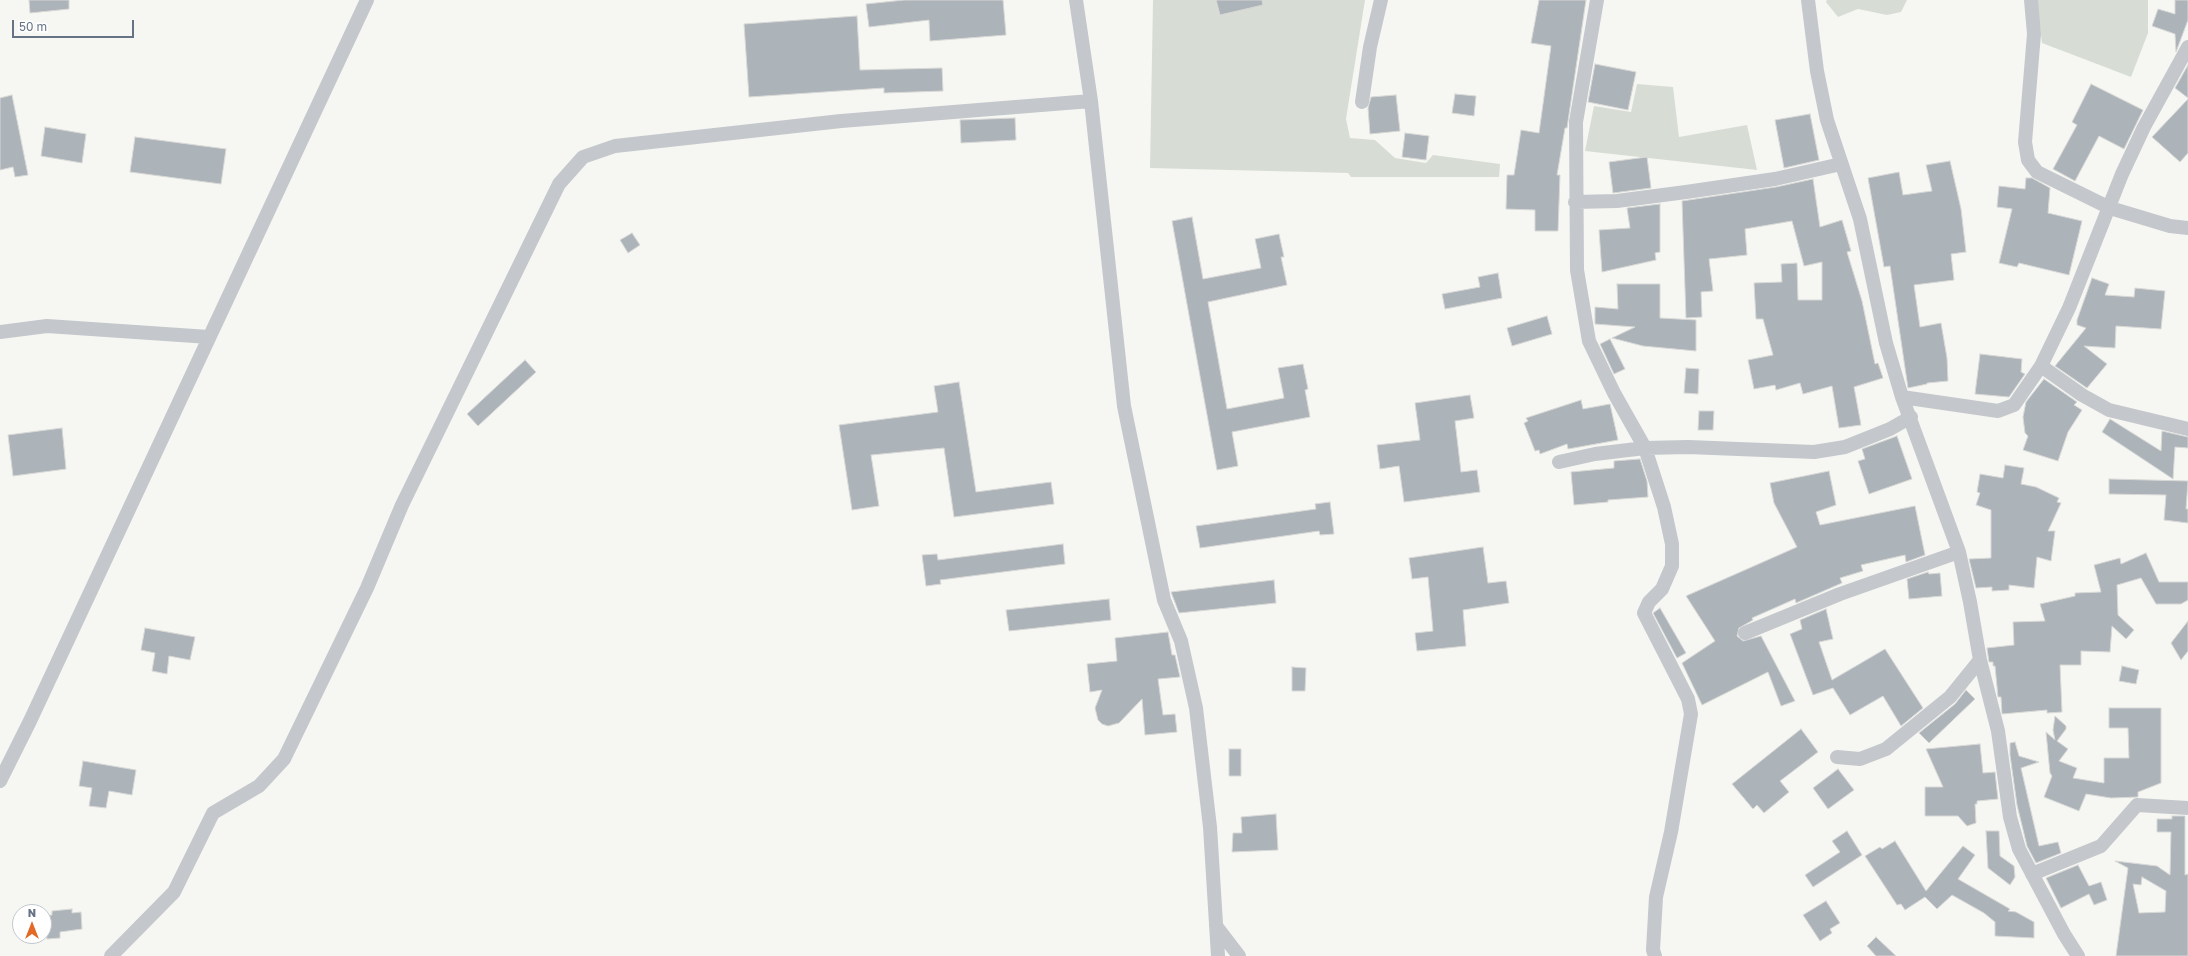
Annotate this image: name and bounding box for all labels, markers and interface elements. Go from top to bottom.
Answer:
scale bar [14,12,136,38]
text: 50 m [19,19,47,34]
north arrow [12,904,52,944]
text: N [28,906,36,919]

